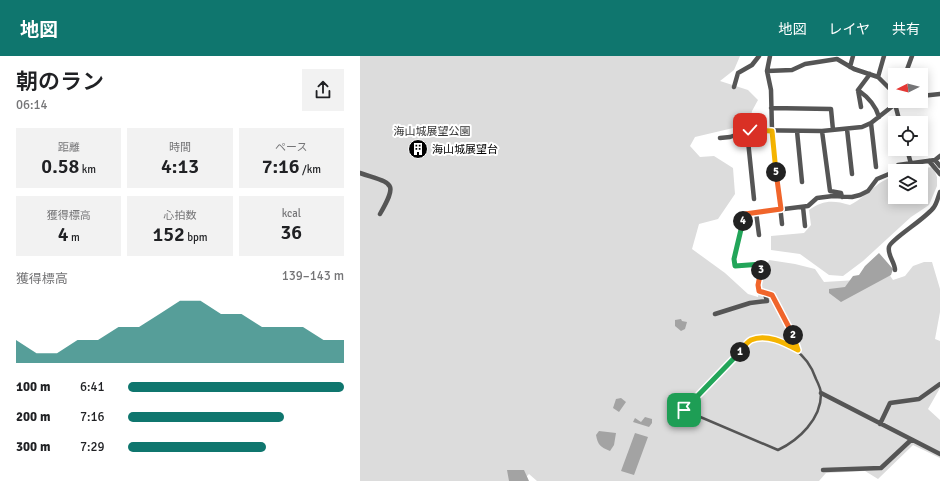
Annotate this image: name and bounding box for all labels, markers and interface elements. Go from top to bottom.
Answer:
text: 地図 [20,18,58,42]
text: 地図 [778,21,806,38]
text: レイヤ [828,21,870,38]
text: 共有 [892,21,920,38]
text: 朝のラン [16,68,104,95]
north arrow [888,68,928,108]
map controls [888,68,928,204]
button: share [302,69,344,111]
text: 06:14 [16,97,48,113]
pin [733,113,767,147]
button: locate [888,116,928,156]
icon: check [739,119,761,141]
park label: 海山城展望公園 [394,125,471,138]
building icon: 海山城展望台 [407,138,429,160]
text: 距離 [58,141,80,154]
text: 時間 [169,141,191,154]
text: ペース [275,141,308,154]
place label: 海山城展望台 [432,143,498,156]
text: 0.58 [41,154,79,179]
text: 4:13 [161,154,199,179]
text: 7:16 [262,154,300,179]
pin: 5 [766,162,786,182]
text: km [79,163,96,176]
text: /km [300,163,321,176]
button: layers [888,164,928,204]
text: 5 [773,165,779,178]
text: kcal [282,207,301,220]
text: 獲得標高 [47,209,91,222]
text: 心拍数 [163,209,196,222]
pin: 4 [733,211,753,231]
text: 4 [740,214,746,227]
text: 36 [281,220,302,245]
text: 4 [58,222,68,247]
text: 152 [152,222,185,247]
text: m [68,231,80,244]
text: bpm [185,231,208,244]
pin: 3 [751,260,771,280]
text: 3 [758,263,764,276]
text: 139–143 m [282,268,344,284]
text: 獲得標高 [16,271,68,287]
pin: 2 [783,325,803,345]
text: 2 [790,328,796,341]
pin: 1 [730,342,750,362]
text: 1 [737,345,743,358]
text: 100 m [16,379,50,395]
text: 6:41 [80,379,105,395]
pin [667,393,701,427]
icon: arrive [673,399,695,421]
text: 200 m [16,409,50,425]
text: 7:16 [80,409,105,425]
text: 300 m [16,439,50,455]
text: 7:29 [80,439,105,455]

